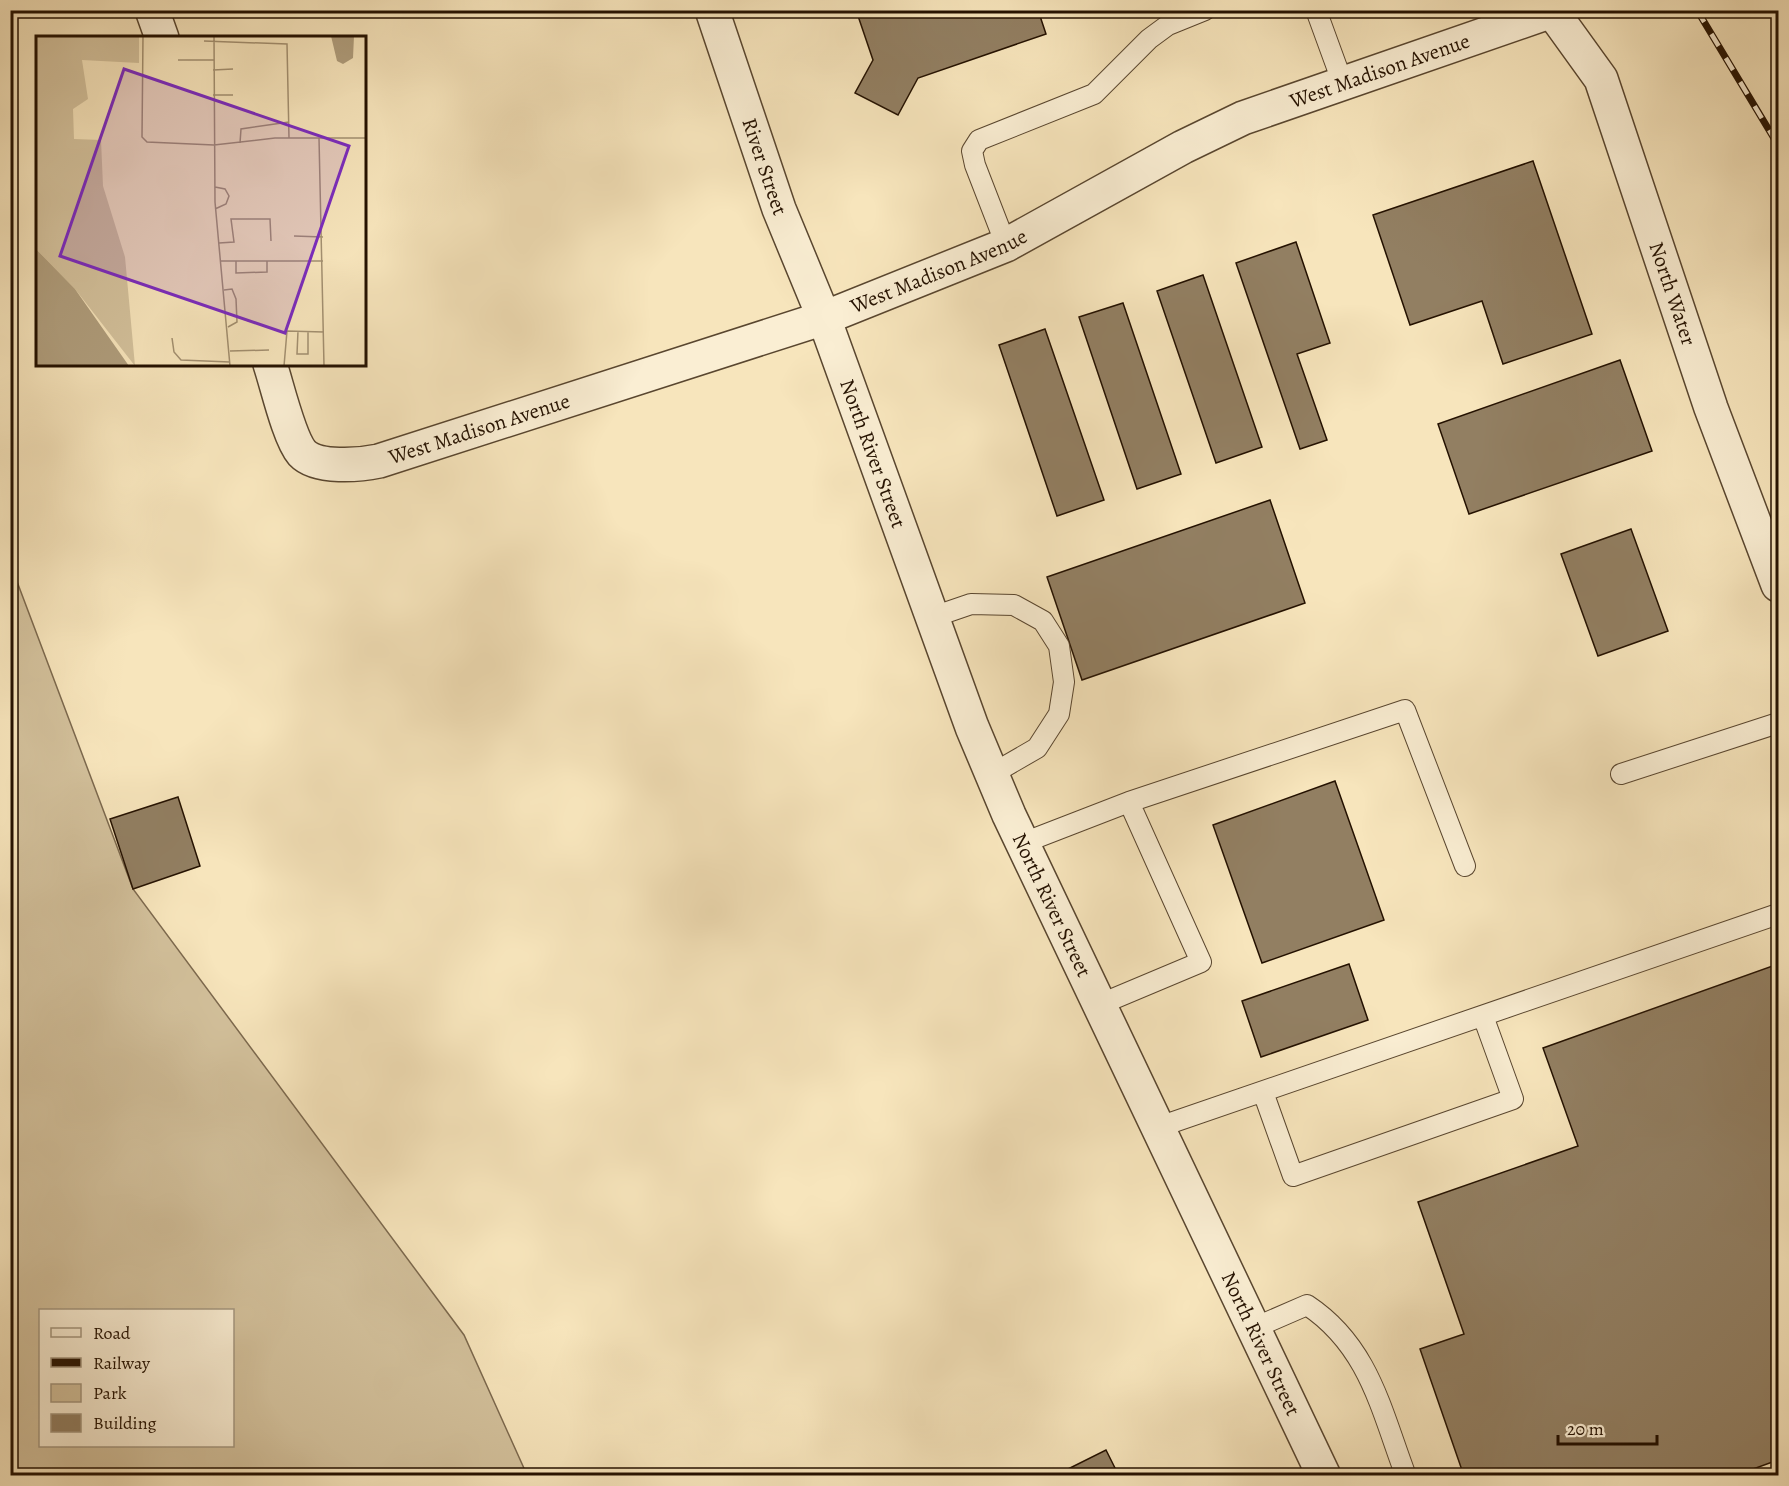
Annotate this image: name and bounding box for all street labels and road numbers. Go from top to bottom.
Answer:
street label: West Madison Avenue [1285,27,1474,115]
street label: River Street [735,114,794,219]
street label: West Madison Avenue [845,222,1032,320]
street label: North Water [1642,238,1703,349]
street label: North River Street [833,375,913,532]
street label: West Madison Avenue [384,387,573,471]
street label: North River Street [1006,828,1098,982]
street label: North River Street [1215,1267,1307,1420]

